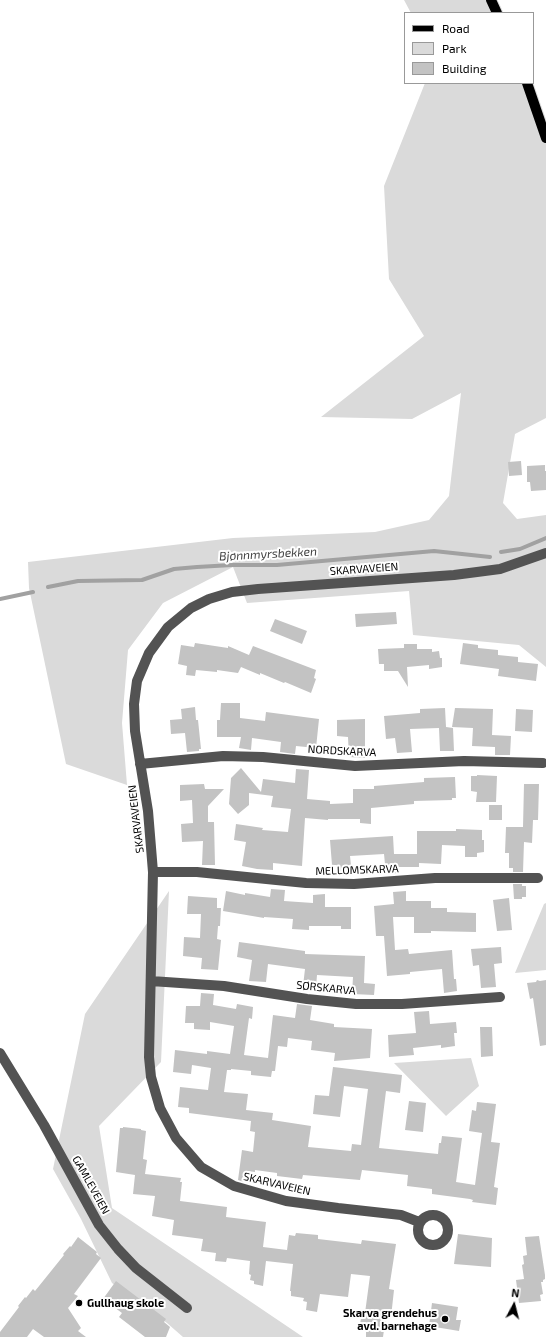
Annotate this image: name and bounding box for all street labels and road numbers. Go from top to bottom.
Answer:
street label: SKARVAVEIEN [329,560,399,578]
street label: NORDSKARVA [307,743,377,759]
street label: SKARVAVEIEN [125,784,147,854]
street label: MELLOMSKARVA [315,862,399,878]
street label: SØRSKARVA [296,978,356,998]
street label: GAMLEVEIEN [70,1153,112,1217]
street label: SKARVAVEIEN [242,1170,312,1198]

